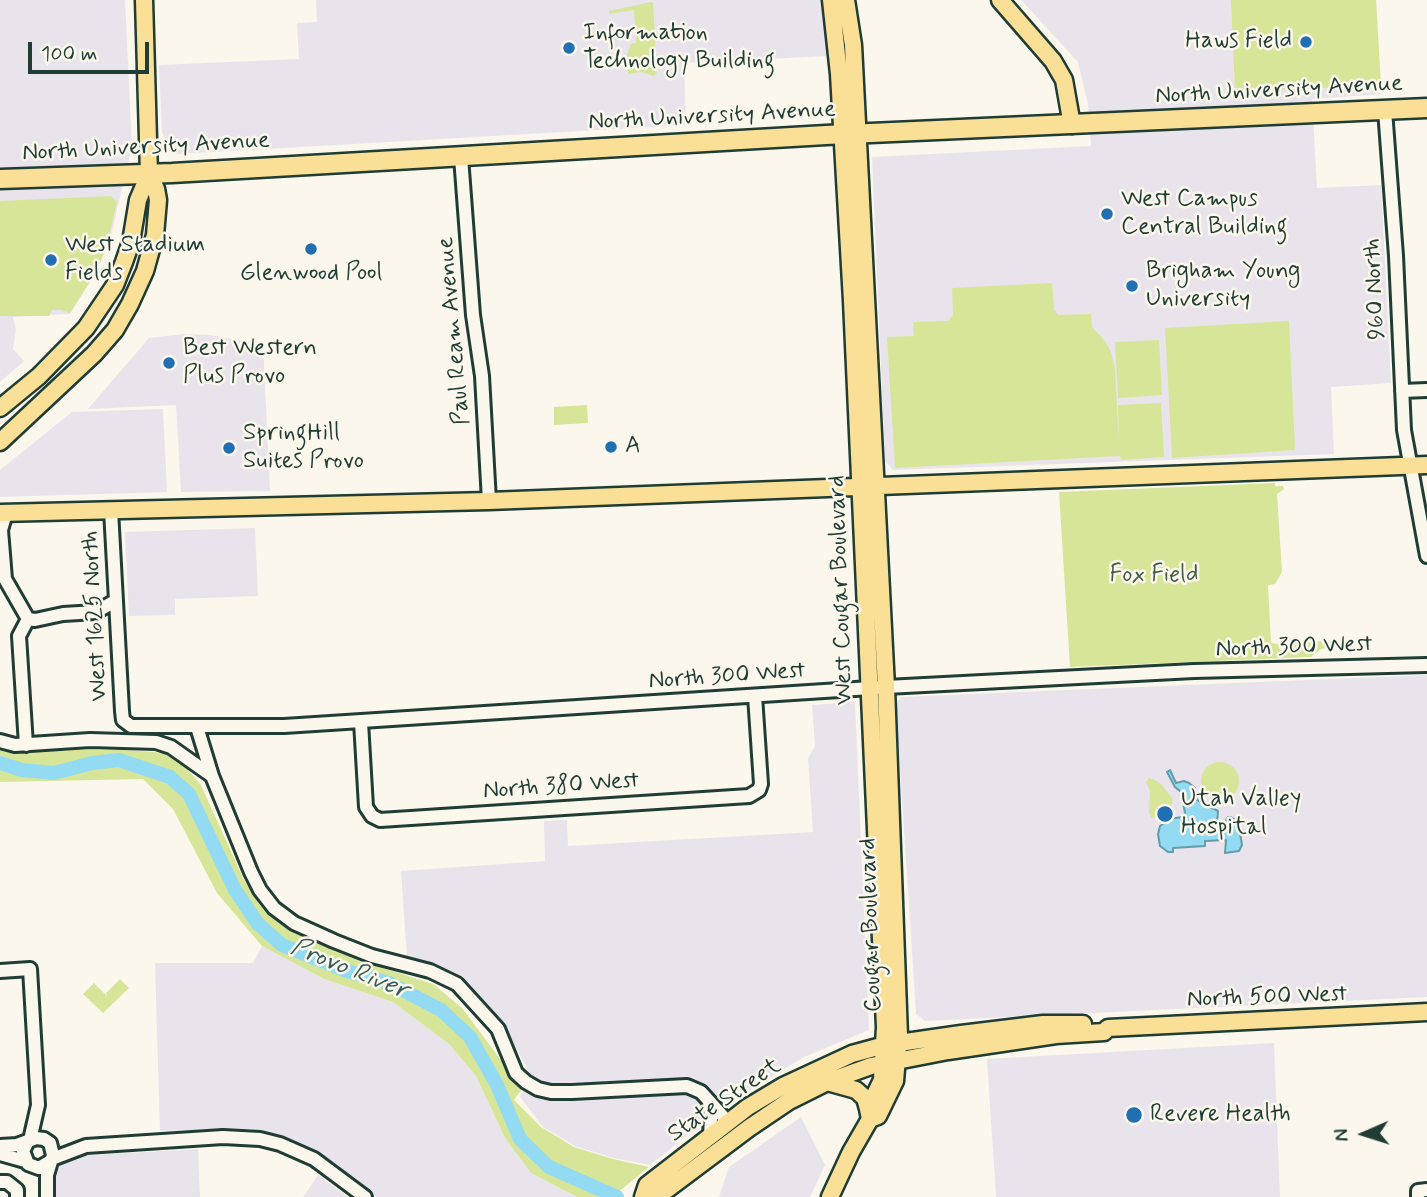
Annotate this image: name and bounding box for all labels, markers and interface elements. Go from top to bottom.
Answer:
place label: Information Technology Building [583,20,775,76]
scale bar [32,28,152,72]
place label: Haws Field [1185,28,1292,56]
marker: Haws Field [1298,34,1314,50]
text: 100 m [41,40,97,68]
marker: Information Technology Building [561,40,577,56]
street label: North University Avenue [1154,70,1404,112]
street label: North University Avenue [587,96,837,138]
street label: North University Avenue [21,127,271,169]
place label: West Campus Central Building [1121,186,1287,242]
marker: West Campus Central Building [1099,206,1115,222]
place label: West Stadium Fields [65,232,205,288]
street label: Paul Ream Avenue [432,236,478,426]
street label: 960 North [1359,237,1393,341]
marker: Glenwood Pool [303,241,319,257]
marker: West Stadium Fields [43,252,59,268]
place label: Brigham Young University [1146,258,1300,314]
place label: Glenwood Pool [240,260,382,288]
marker: Brigham Young University [1124,278,1140,294]
place label: Best Western Plus Provo [183,335,317,391]
marker: Best Western Plus Provo [161,355,177,371]
place label: SpringHill Suites Provo [243,420,364,476]
place label: A [625,433,641,461]
marker: A [603,439,619,455]
marker: SpringHill Suites Provo [221,440,237,456]
street label: West Cougar Boulevard [824,475,860,705]
street label: West 1625 North [77,530,115,702]
park label: Fox Field [1110,562,1198,590]
street label: North 300 West [1215,631,1373,665]
street label: North 300 West [648,657,806,697]
street label: North 380 West [482,767,640,807]
place label: Utah Valley Hospital [1181,786,1301,842]
marker: Utah Valley Hospital [1155,804,1175,824]
street label: Cougar Boulevard [855,837,889,1013]
water label: Provo River [286,932,412,1008]
street label: North 500 West [1186,981,1348,1015]
street label: State Street [663,1053,787,1149]
north arrow [1329,1099,1399,1169]
place label: Revere Health [1150,1101,1291,1129]
marker: Revere Health [1124,1105,1144,1125]
text: N [1330,1128,1355,1142]

